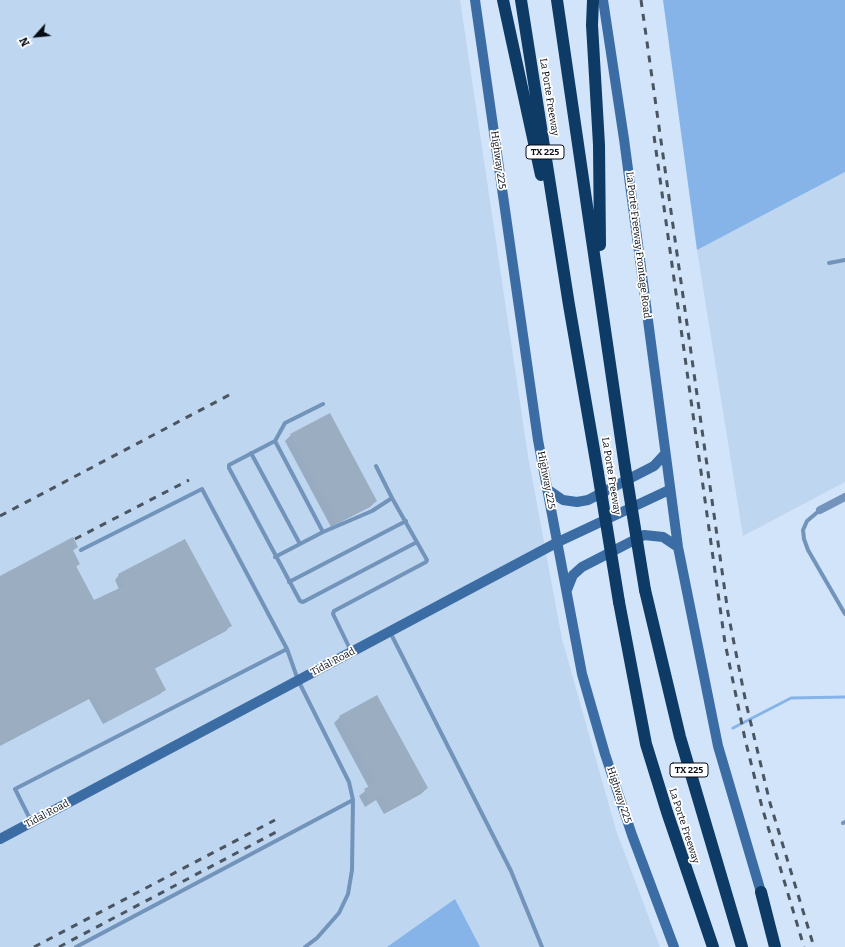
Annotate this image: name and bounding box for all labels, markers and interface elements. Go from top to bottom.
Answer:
north arrow [16,16,56,56]
text: N [17,35,33,48]
street label: La Porte Freeway [537,57,561,137]
street label: Highway 225 [488,130,508,190]
road number: TX 225 [526,145,564,159]
street label: La Porte Freeway Frontage Road [623,171,653,319]
street label: La Porte Freeway [599,436,623,516]
street label: Highway 225 [534,450,558,510]
street label: Tidal Road [309,645,357,679]
road number: TX 225 [670,763,708,777]
street label: Highway 225 [604,765,634,825]
street label: La Porte Freeway [666,787,702,865]
street label: Tidal Road [23,797,71,831]

